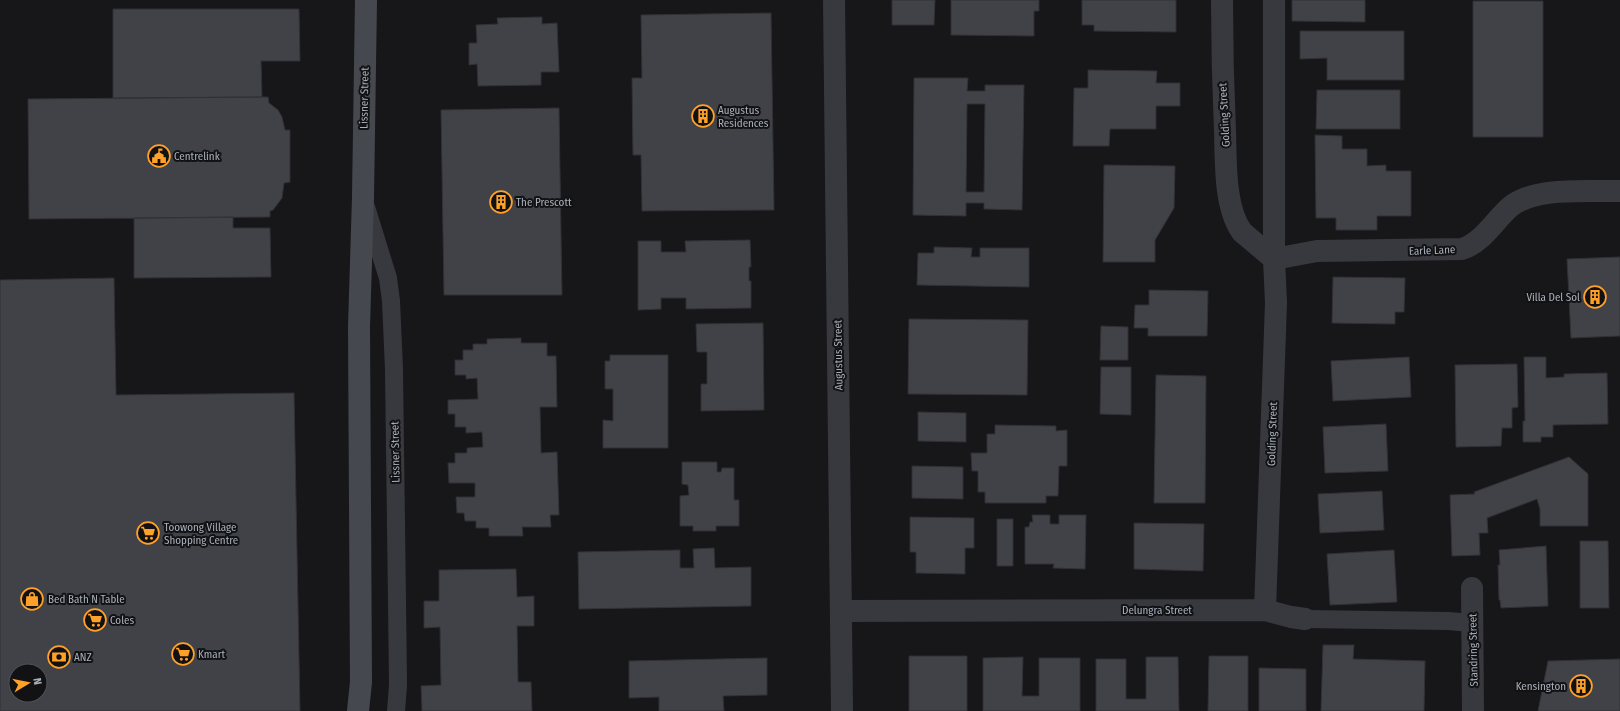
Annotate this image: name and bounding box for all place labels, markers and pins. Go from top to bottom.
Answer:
building icon: Augustus Residences [690,103,716,129]
place label: Augustus Residences [718,104,769,130]
public building icon: Centrelink [146,143,172,169]
place label: Centrelink [174,150,221,163]
building icon: The Prescott [488,189,514,215]
place label: The Prescott [516,196,572,209]
building icon: Villa Del Sol [1582,284,1608,310]
place label: Villa Del Sol [1526,291,1580,304]
supermarket icon: Toowong Village Shopping Centre [135,520,161,546]
place label: Toowong Village Shopping Centre [164,521,238,547]
shop icon: Bed Bath N Table [19,586,45,612]
place label: Bed Bath N Table [48,593,125,606]
supermarket icon: Coles [82,607,108,633]
place label: Coles [110,614,134,627]
supermarket icon: Kmart [170,641,196,667]
bank icon: ANZ [46,644,72,670]
place label: Kmart [198,648,226,661]
place label: ANZ [74,651,92,664]
building icon: Kensington [1568,673,1594,699]
place label: Kensington [1516,680,1566,693]

